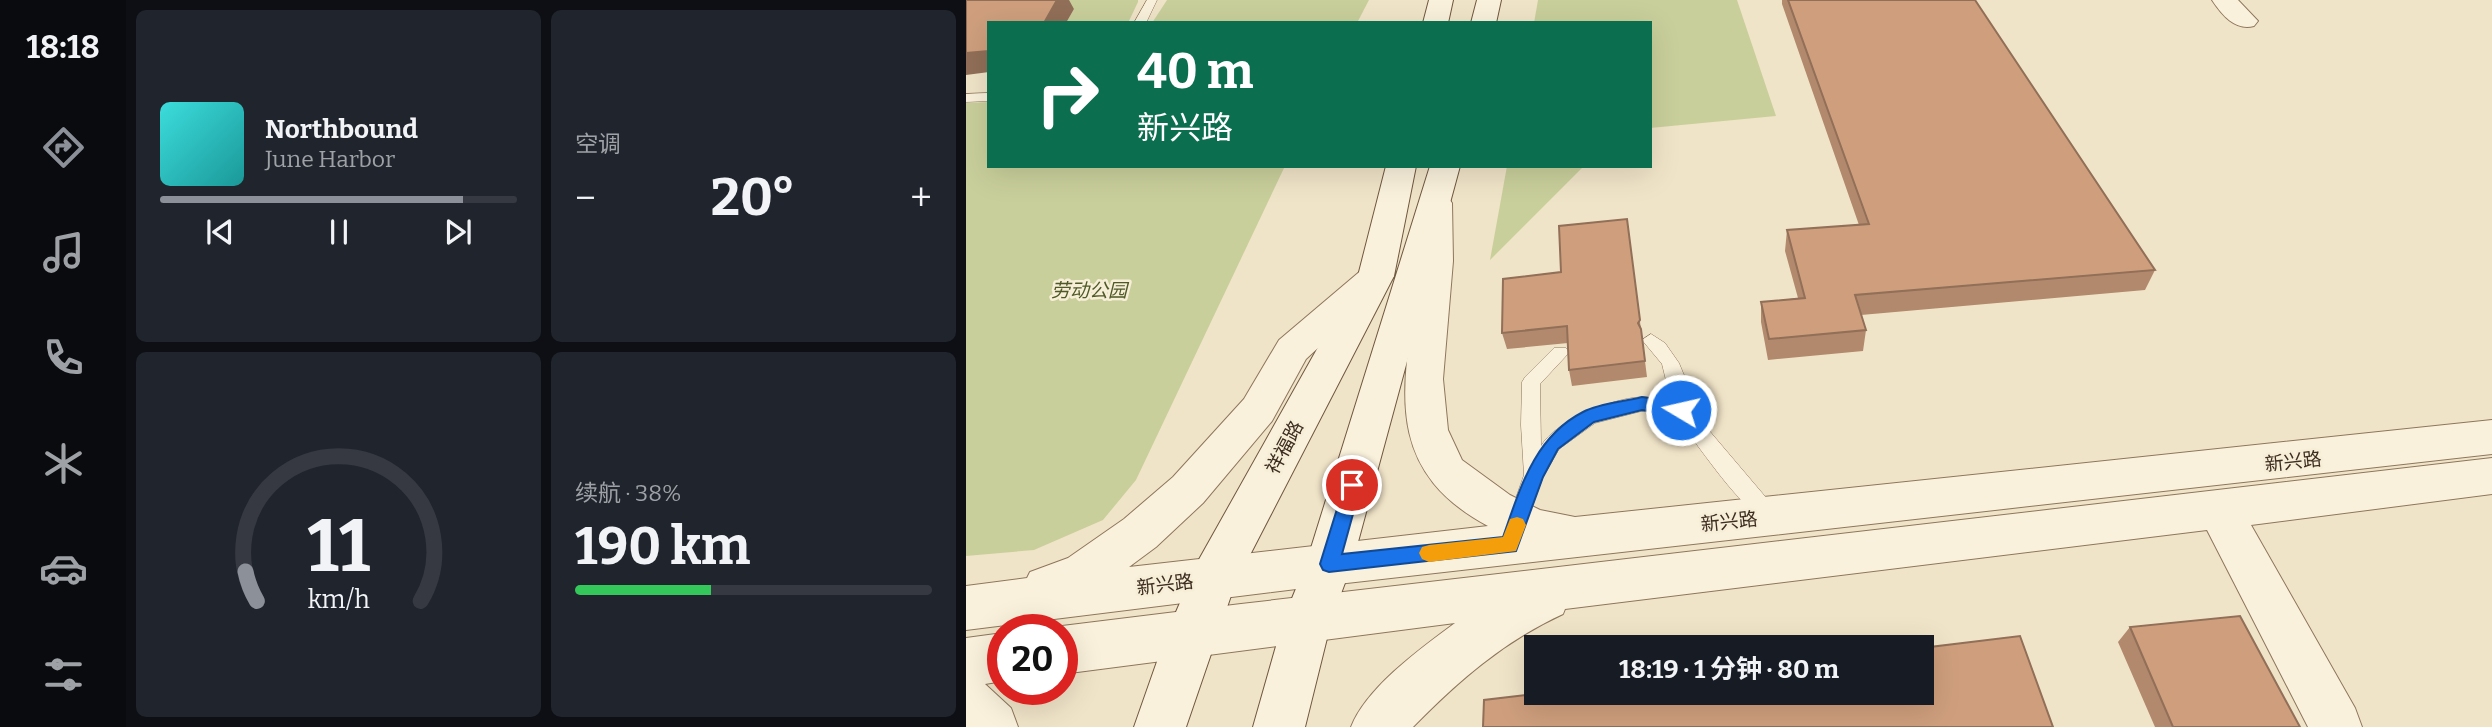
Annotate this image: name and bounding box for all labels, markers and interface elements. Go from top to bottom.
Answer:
text: 18:18 [26,28,100,66]
text: 40 m [1137,42,1254,101]
icon: right [1022,49,1113,140]
text: 新兴路 [1137,109,1233,147]
text: Northbound [265,114,418,145]
icon: directions [39,123,88,172]
text: 空调 [575,130,621,158]
text: June Harbor [265,145,395,173]
text: 20° [711,166,795,229]
text: − [575,175,596,221]
text: + [910,175,932,221]
icon: previous [201,213,239,251]
icon: pause [320,213,358,251]
icon: next [439,213,477,251]
icon: music [39,228,88,277]
park label: 劳动公园 [1051,279,1130,302]
icon: phone [39,333,88,382]
position arrow [1644,373,1718,447]
street label: 祥福路 [1261,417,1308,478]
icon: climate [39,439,88,488]
street label: 新兴路 [2263,447,2323,476]
pin [1322,455,1382,515]
icon: arrive [1333,466,1371,504]
text: 续航 · 38% [575,479,681,507]
text: 11 [307,503,370,590]
street label: 新兴路 [1699,507,1759,536]
text: 190 km [575,515,750,578]
icon: car [39,544,88,593]
street label: 新兴路 [1135,570,1195,599]
text: km/h [308,584,370,614]
speed limit sign: 20 [987,614,1078,705]
icon: filters [39,650,88,699]
text: 18:19 · 1 分钟 · 80 m [1619,654,1839,685]

